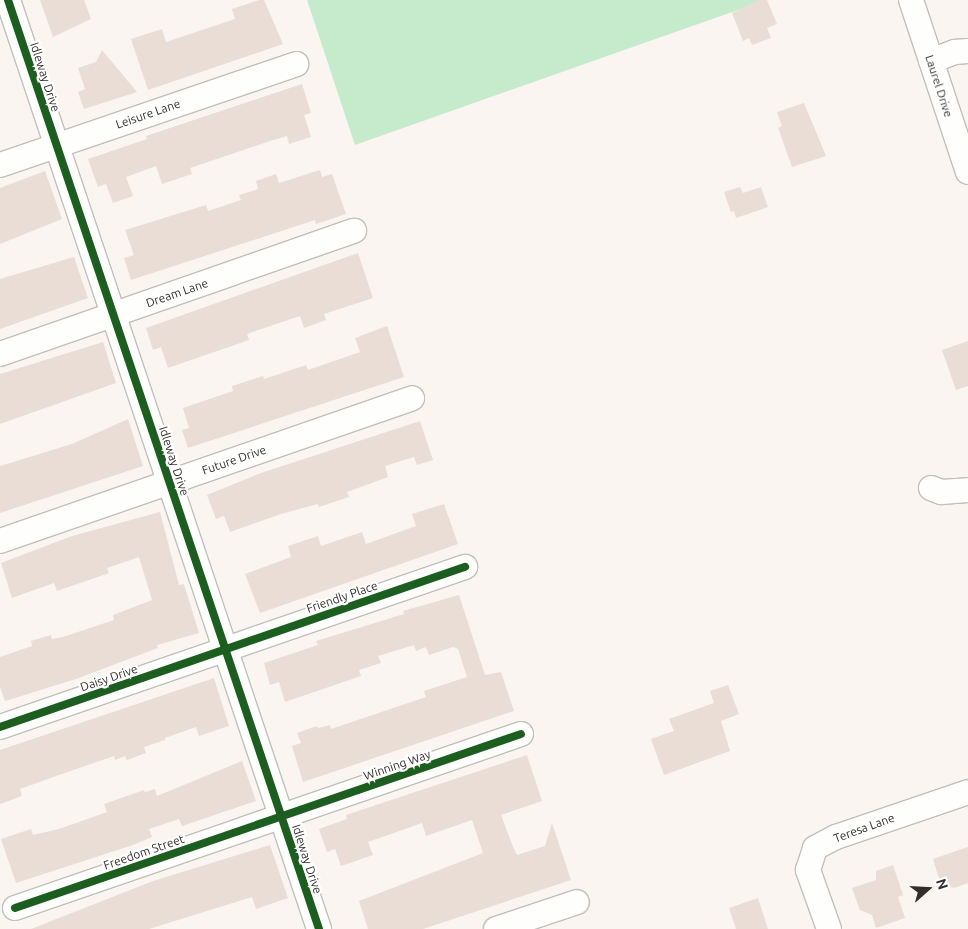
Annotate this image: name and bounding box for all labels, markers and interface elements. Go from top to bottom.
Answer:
street label: Idleway Drive [27,40,63,114]
street label: Laurel Drive [922,53,956,119]
street label: Leisure Lane [114,96,182,132]
street label: Dream Lane [144,276,210,310]
street label: Idleway Drive [156,424,192,498]
street label: Future Drive [200,442,268,478]
street label: Friendly Place [304,578,380,616]
street label: Daisy Drive [78,661,140,695]
street label: Winning Way [361,747,433,783]
street label: Teresa Lane [832,810,896,846]
street label: Idleway Drive [289,822,325,896]
street label: Freedom Street [102,831,186,873]
north arrow [903,864,953,914]
text: N [933,877,951,892]

